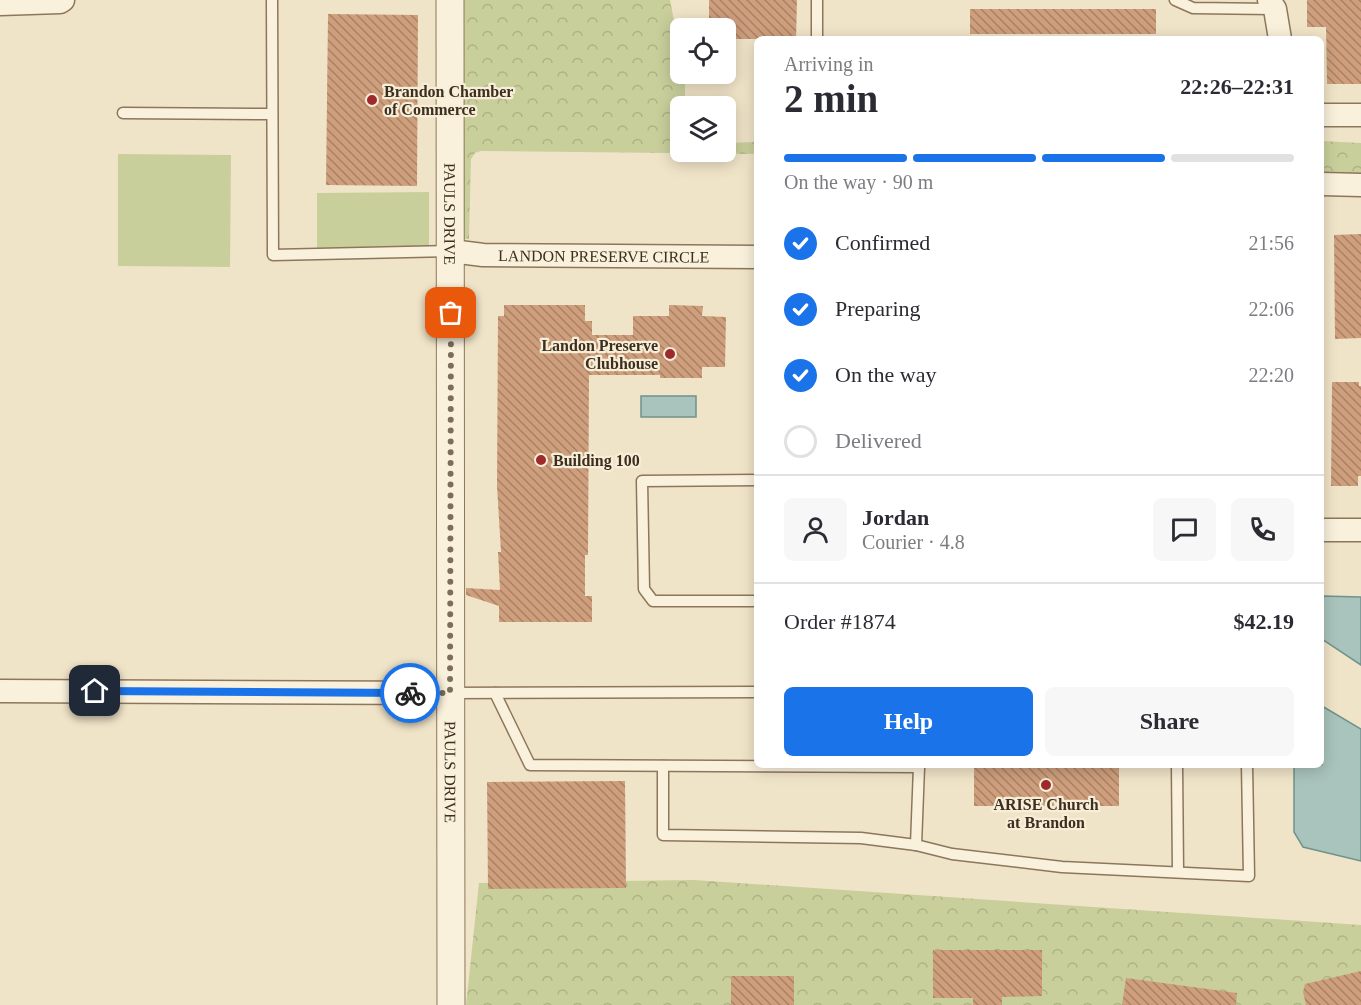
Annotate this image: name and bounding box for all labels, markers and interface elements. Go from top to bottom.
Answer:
map controls [670,18,736,162]
button: locate [670,18,736,84]
text: Arriving in [784,53,873,75]
text: 22:26–22:31 [1180,74,1294,99]
text: 2 min [784,77,878,120]
place label: Brandon Chamber of Commerce [384,83,513,118]
marker: Brandon Chamber of Commerce [365,93,379,107]
button: layers [670,96,736,162]
street label: PAULS DRIVE [441,163,458,265]
text: On the way · 90 m [784,171,933,193]
icon: check [784,227,817,260]
text: Confirmed [835,230,930,255]
text: 21:56 [1248,232,1294,254]
street label: LANDON PRESERVE CIRCLE [498,247,709,266]
pin [425,287,476,338]
icon: check [784,293,817,326]
icon: bag [434,296,467,329]
text: Preparing [835,296,921,321]
text: 22:06 [1248,298,1294,320]
place label: Landon Preserve Clubhouse [541,337,658,372]
marker: Landon Preserve Clubhouse [663,347,677,361]
icon: check [784,359,817,392]
text: On the way [835,362,936,387]
text: 22:20 [1248,364,1294,386]
text: Delivered [835,428,922,453]
place label: Building 100 [553,452,640,470]
marker: Building 100 [534,453,548,467]
button: person [784,498,847,561]
button: chat [1153,498,1216,561]
button: phone [1231,498,1294,561]
text: Jordan [862,505,929,530]
text: Courier · 4.8 [862,531,965,553]
text: Order #1874 [784,609,896,634]
text: $42.19 [1234,609,1294,634]
courier [380,663,440,723]
pin [69,665,120,716]
icon: home [78,674,111,707]
icon: bike [394,677,427,710]
button: Help [784,687,1033,756]
button: Share [1045,687,1294,756]
street label: PAULS DRIVE [442,721,459,823]
marker: ARISE Church at Brandon [1039,778,1053,792]
place label: ARISE Church at Brandon [993,796,1099,831]

